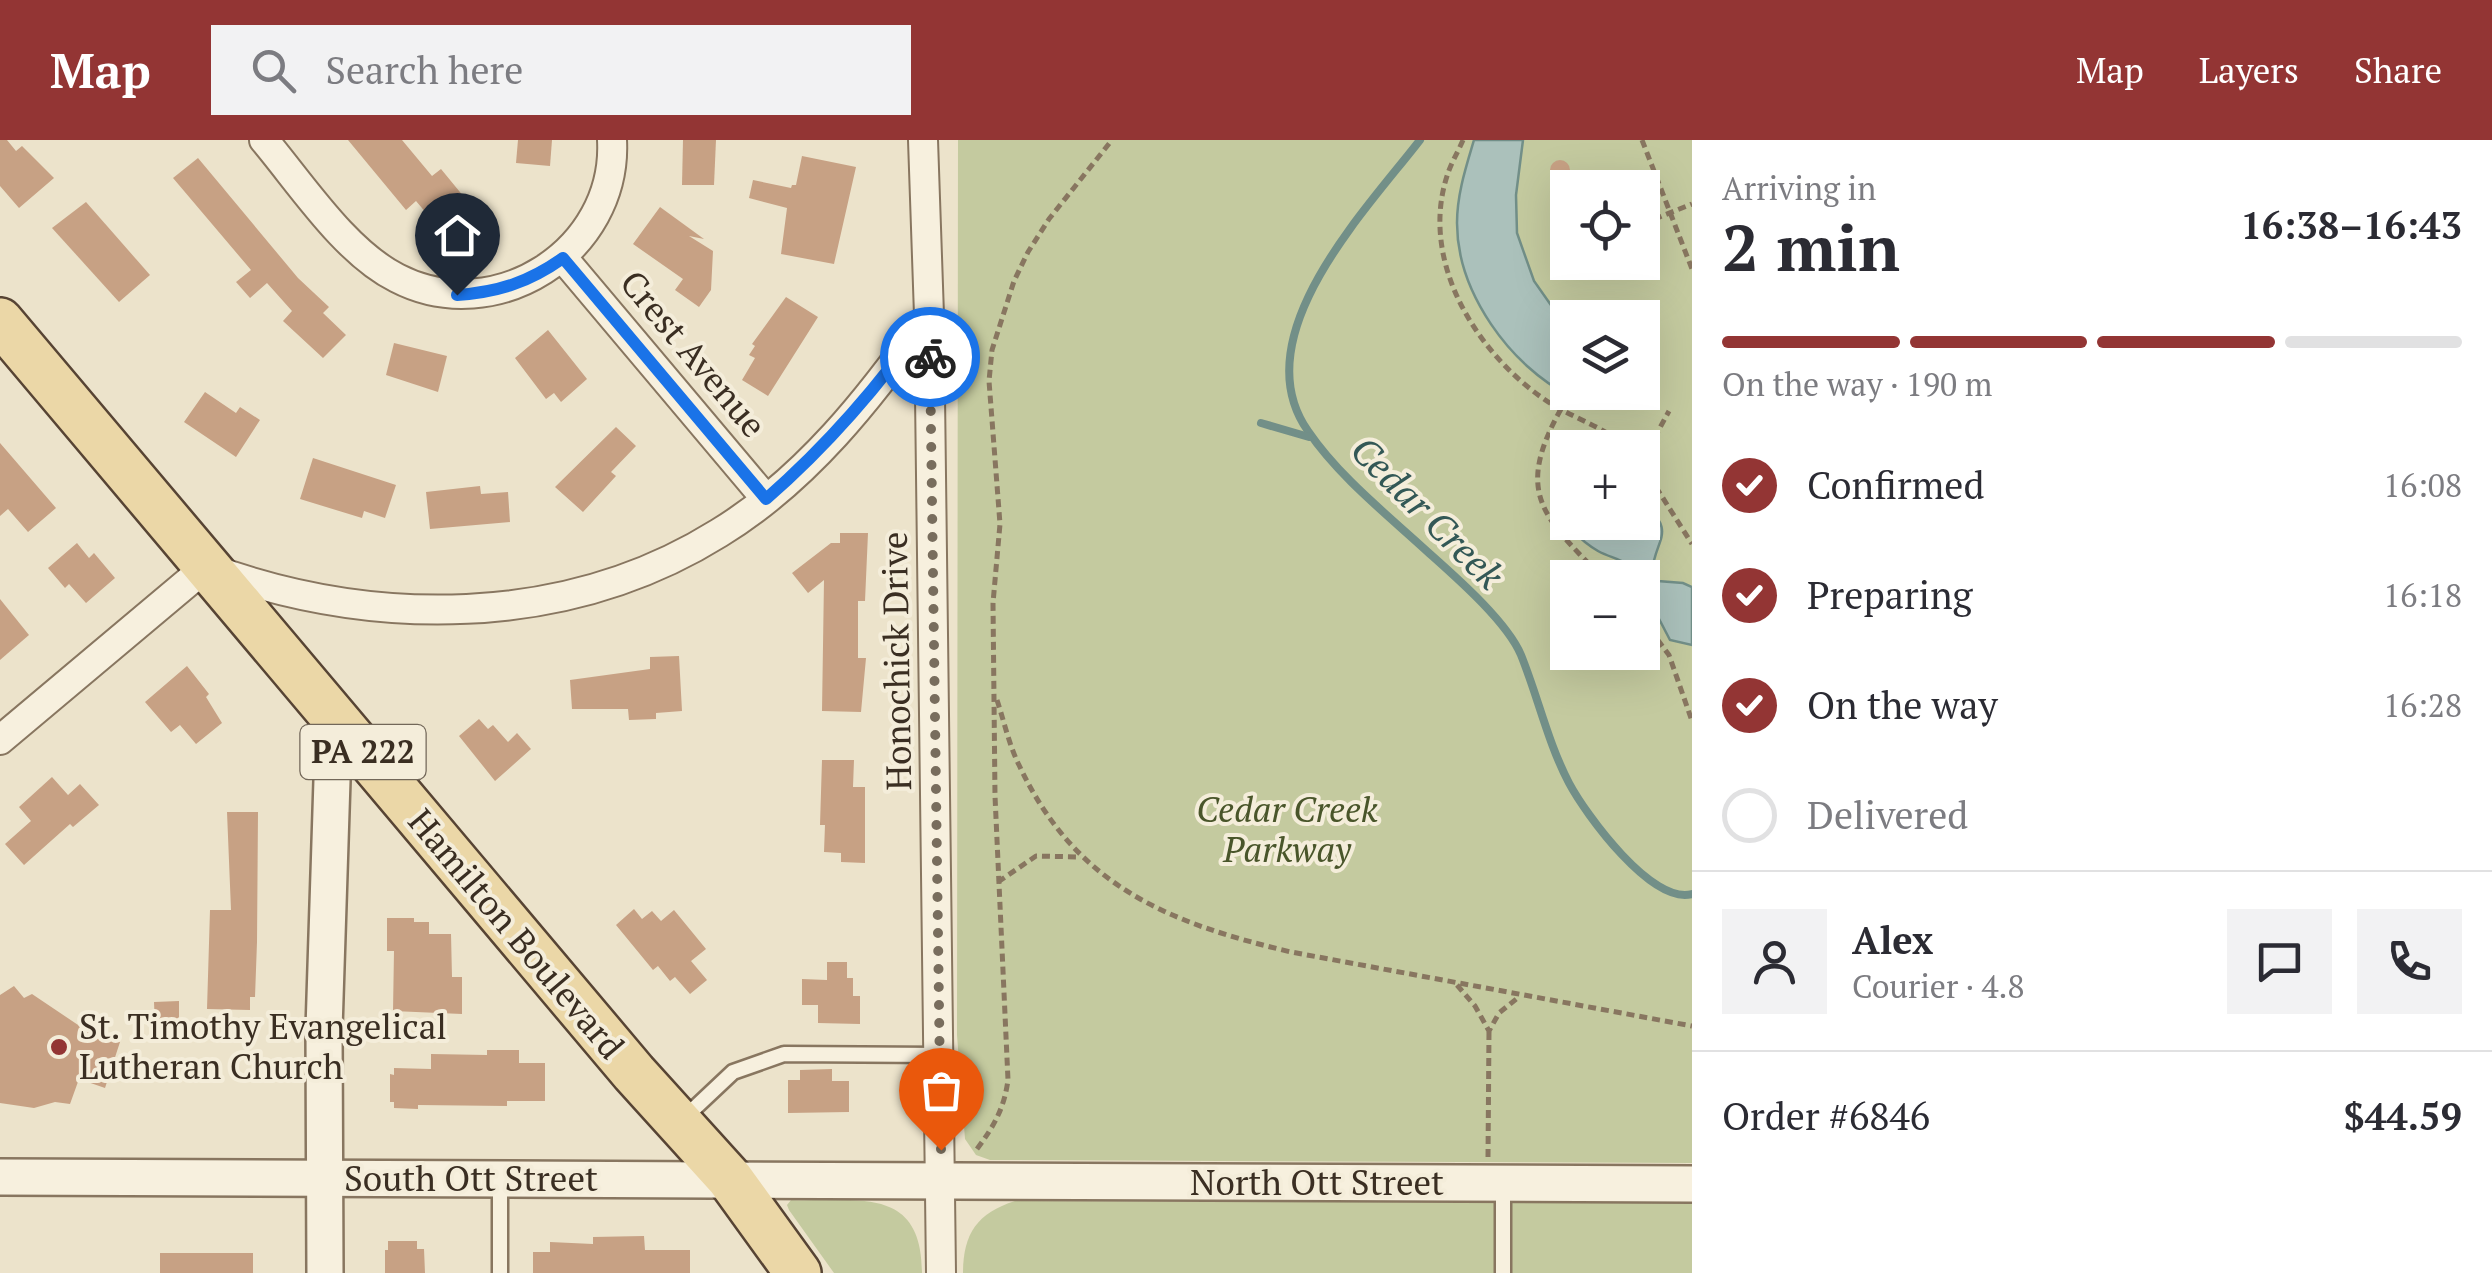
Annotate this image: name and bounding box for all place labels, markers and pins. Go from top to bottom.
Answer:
pin [415,193,500,296]
place label: St. Timothy Evangelical Lutheran Church [79,1003,447,1089]
marker: St. Timothy Evangelical Lutheran Church [48,1036,70,1058]
pin [899,1048,984,1151]

